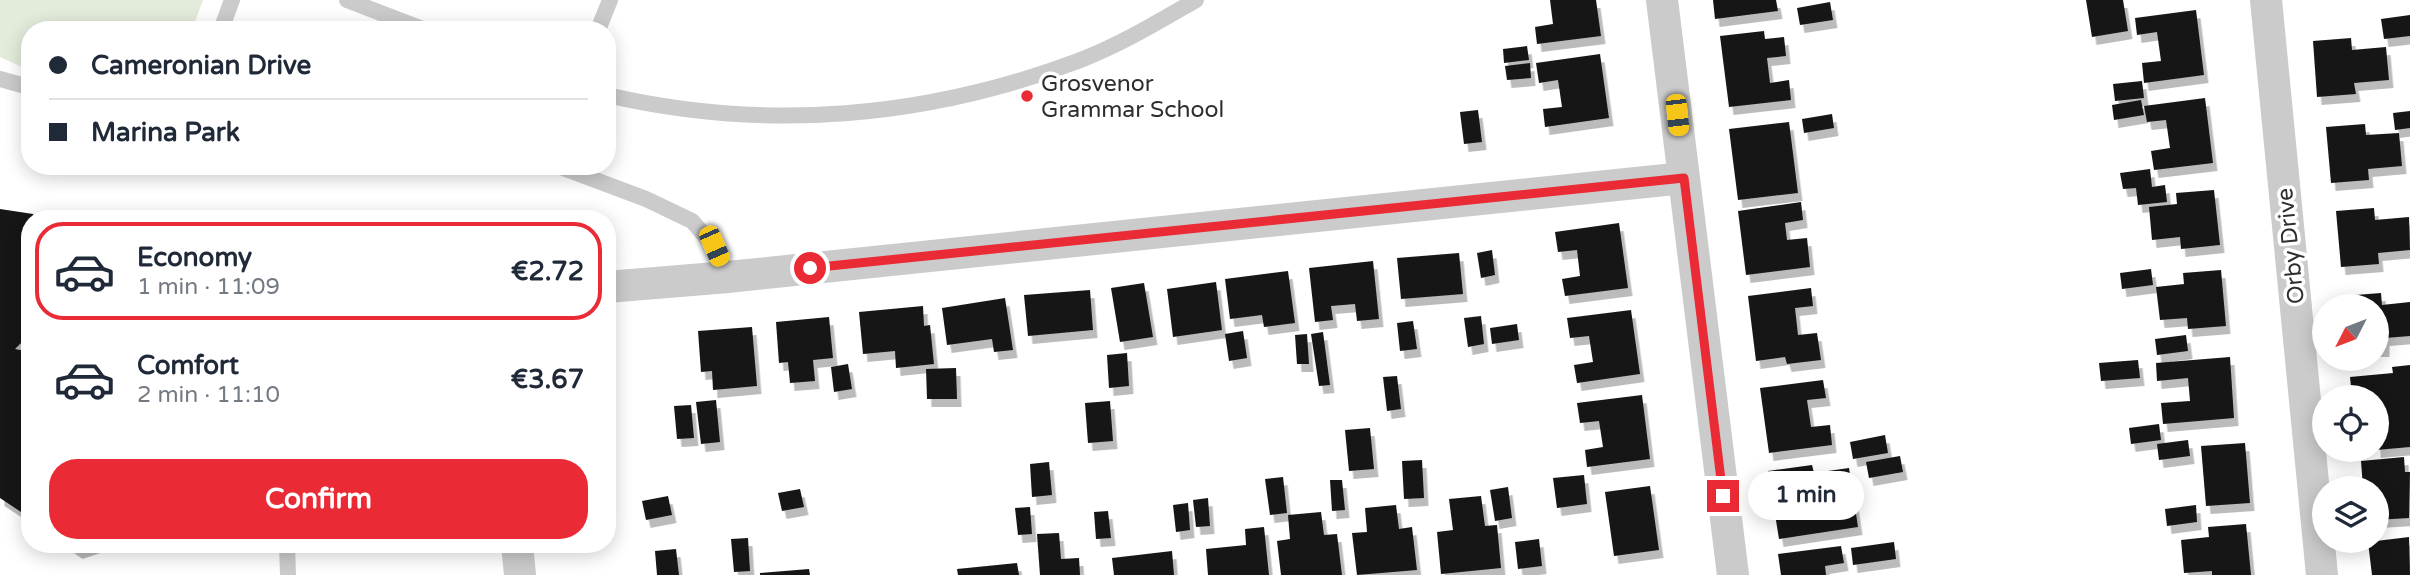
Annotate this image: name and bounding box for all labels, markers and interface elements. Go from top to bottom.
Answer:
text: Cameronian Drive [91,50,311,81]
place label: Grosvenor Grammar School [1041,70,1224,124]
marker: Grosvenor Grammar School [1019,88,1035,104]
car [1665,93,1690,137]
text: Marina Park [91,117,240,148]
street label: Orby Drive [2271,186,2311,305]
car [696,223,733,269]
icon: car [53,240,116,303]
text: Economy [137,242,252,273]
route start [794,252,826,284]
text: €2.72 [511,256,584,287]
text: 1 min · 11:09 [137,273,280,301]
north arrow [2312,294,2389,371]
map controls [2312,294,2389,553]
icon: car [53,348,116,411]
text: Comfort [137,350,239,381]
text: €3.67 [511,364,584,395]
text: 2 min · 11:10 [137,381,280,409]
button: locate [2312,385,2389,462]
button: Confirm [49,459,588,539]
callout: 1 min [1748,472,1863,520]
button: layers [2312,476,2389,553]
route end [1707,480,1739,512]
text: 1 min [1775,481,1837,509]

